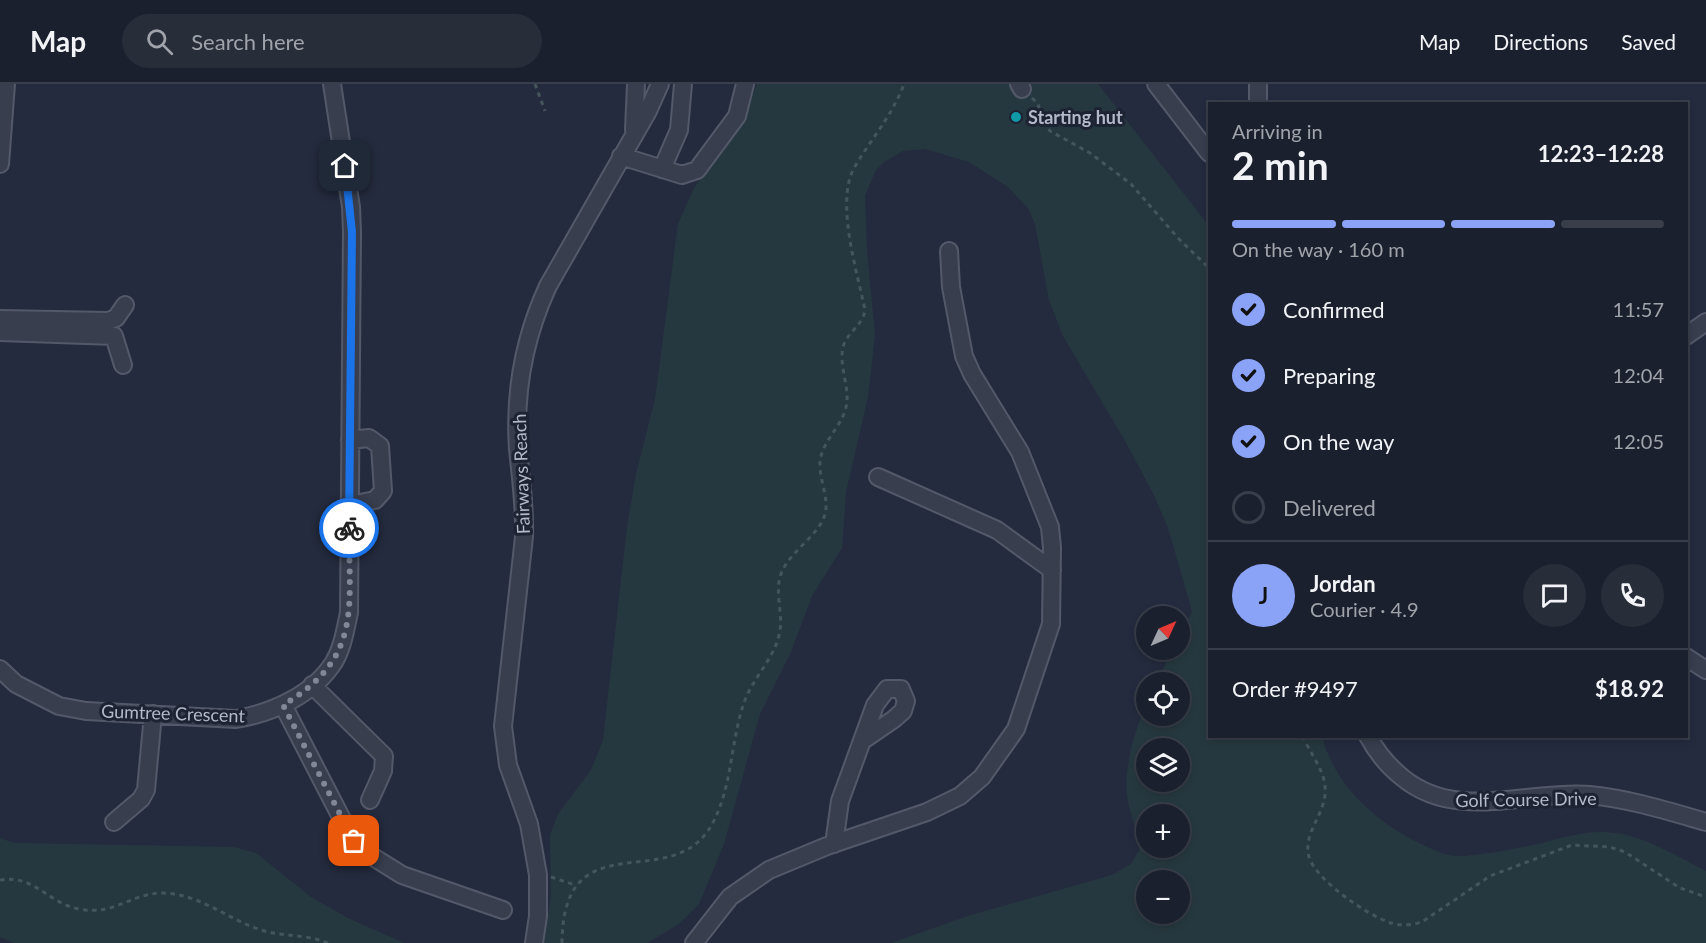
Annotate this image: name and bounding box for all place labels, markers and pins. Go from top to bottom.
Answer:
place label: Starting hut [1028,106,1123,128]
marker: Starting hut [1009,110,1023,124]
pin [319,140,370,191]
pin [328,815,379,866]

